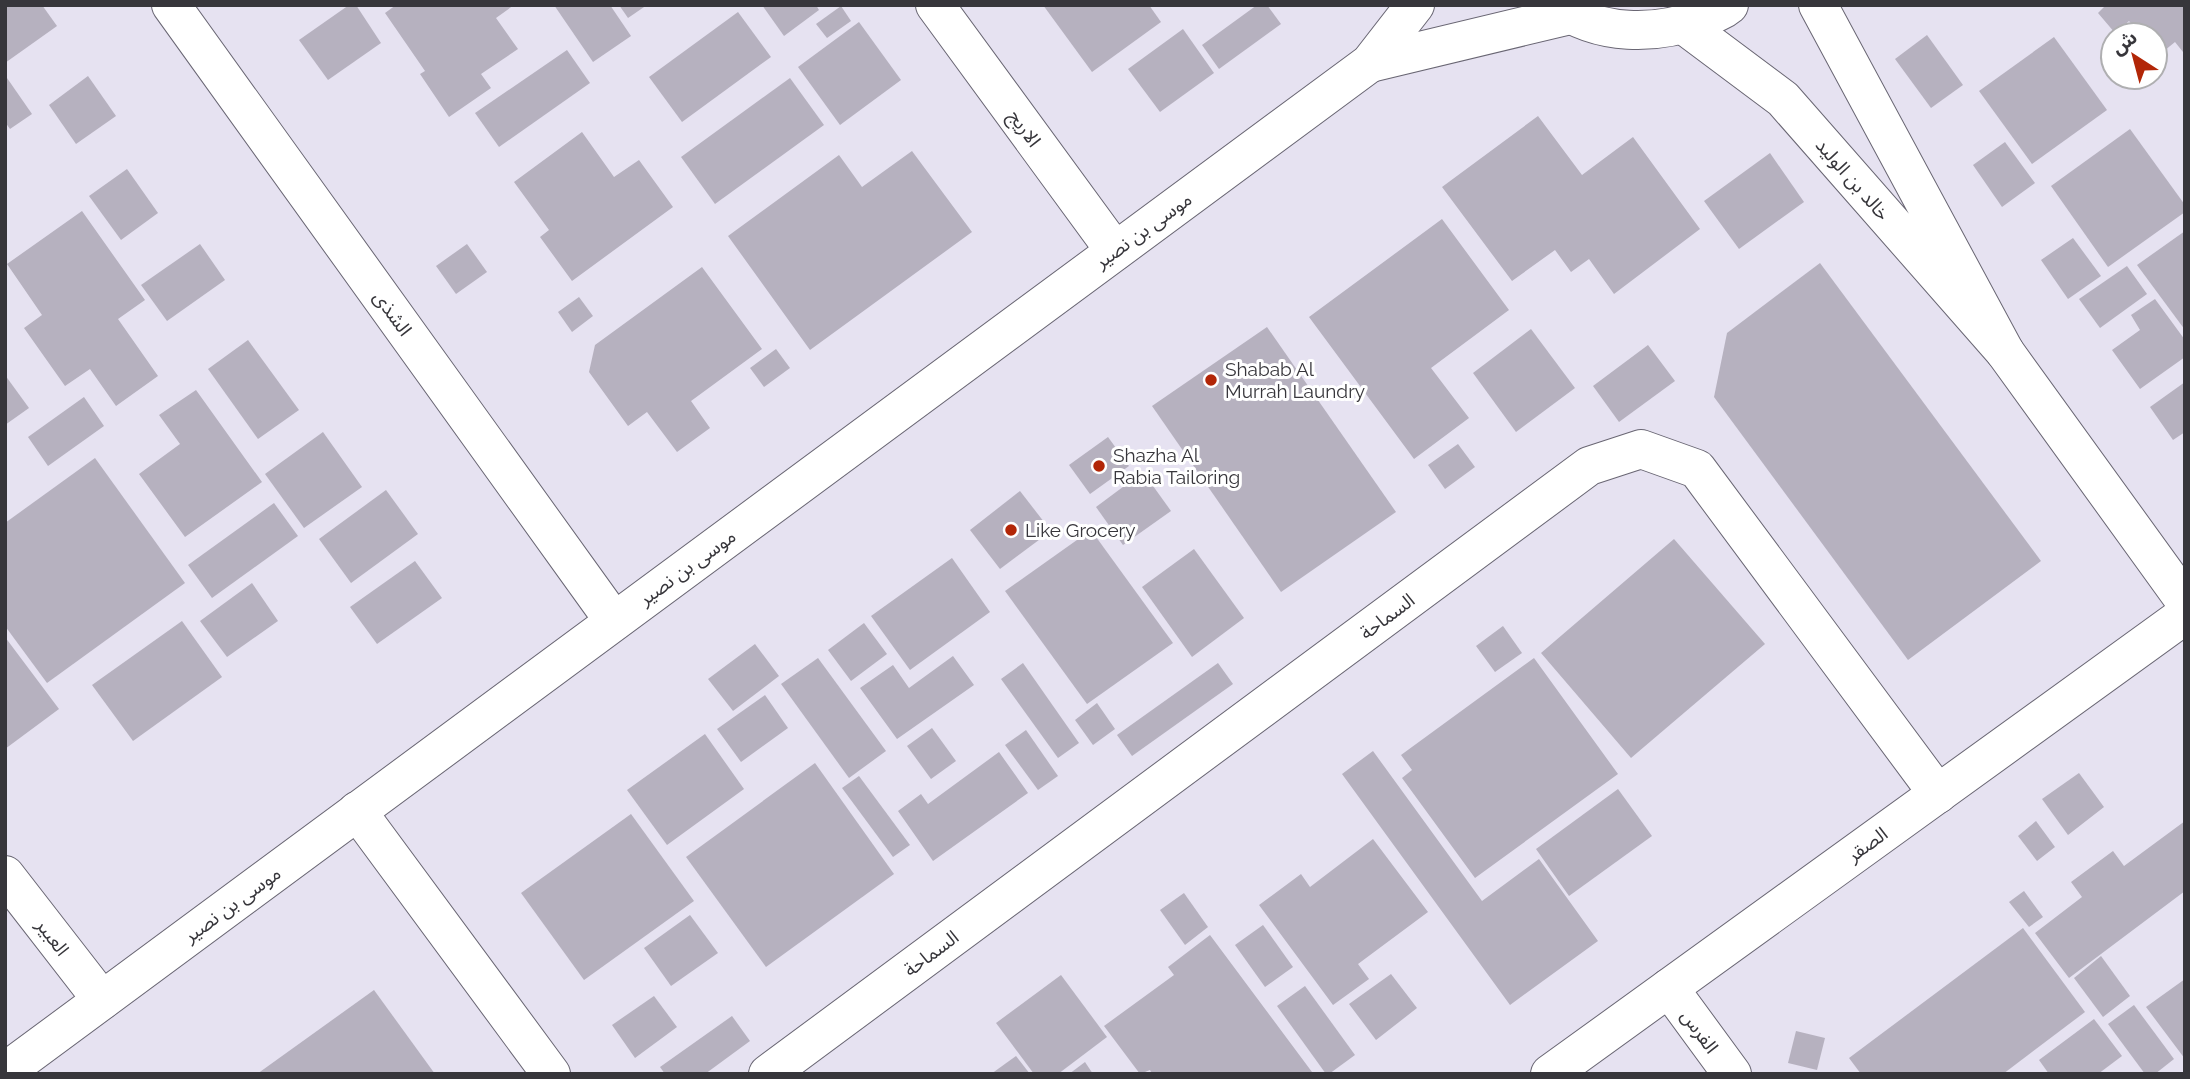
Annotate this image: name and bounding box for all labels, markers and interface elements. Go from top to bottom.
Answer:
north arrow [2099,21,2169,91]
text: ش [2107,26,2141,59]
street label: الاريج [1001,105,1046,153]
street label: خالد بن الوليد [1811,134,1894,225]
street label: موسى بن نصير [1090,188,1196,274]
street label: الشذى [369,286,417,340]
place label: Shabab Al Murrah Laundry [1225,358,1365,402]
marker: Shabab Al Murrah Laundry [1203,372,1219,388]
place label: Shazha Al Rabia Tailoring [1113,444,1240,488]
marker: Shazha Al Rabia Tailoring [1091,458,1107,474]
place label: Like Grocery [1025,519,1136,541]
marker: Like Grocery [1003,522,1019,538]
street label: موسى بن نصير [634,525,740,611]
street label: السماحة [1355,588,1419,644]
street label: الصقر [1842,822,1892,867]
street label: موسى بن نصير [179,862,285,948]
street label: العبير [31,913,74,960]
street label: السماحة [899,925,963,981]
street label: الفرس [1676,1005,1723,1058]

